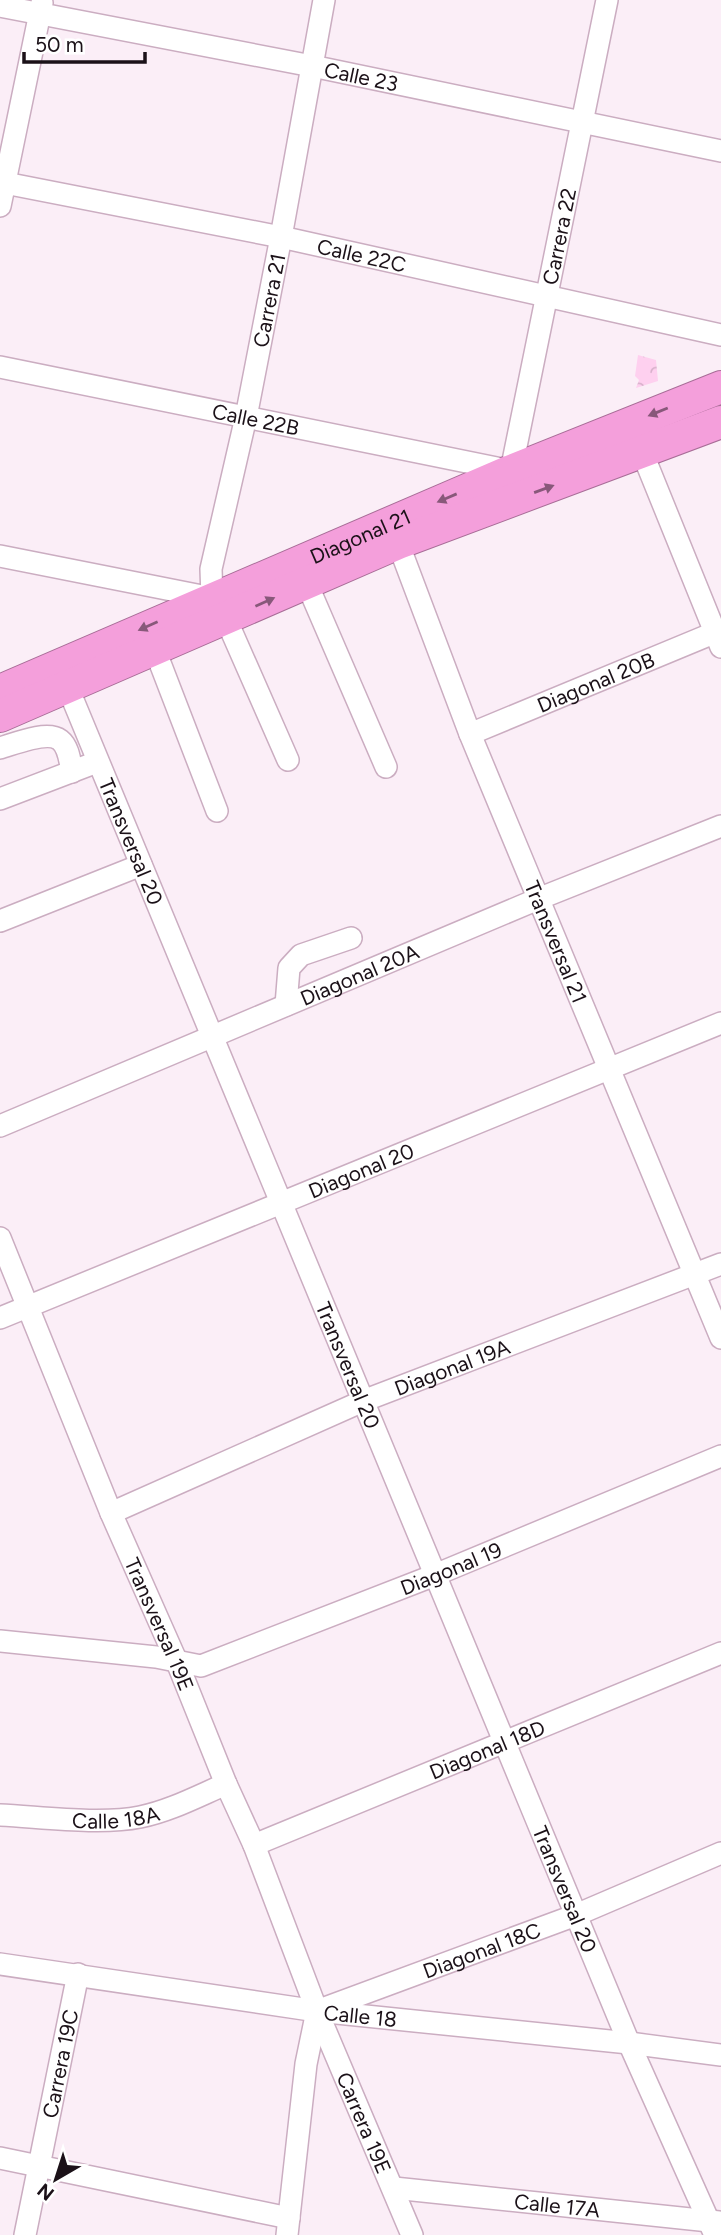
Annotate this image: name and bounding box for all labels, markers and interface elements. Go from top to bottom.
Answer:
scale bar [24,21,145,65]
text: 50 m [35,32,84,57]
street label: Calle 23 [322,56,400,96]
street label: Carrera 22 [537,186,581,287]
street label: Calle 22C [315,233,409,277]
street label: Carrera 21 [247,251,290,349]
street label: Calle 22B [210,398,301,440]
one-way arrow [647,407,668,418]
one-way arrow [534,483,555,494]
one-way arrow [436,493,457,504]
street label: Diagonal 21 [306,503,414,569]
one-way arrow [255,596,275,608]
one-way arrow [137,621,158,632]
street label: Diagonal 20B [533,646,658,717]
street label: Transversal 20 [94,774,169,908]
street label: Transversal 21 [520,877,593,1006]
street label: Diagonal 20A [296,938,422,1010]
street label: Diagonal 20 [304,1138,418,1203]
street label: Transversal 20 [311,1298,386,1432]
street label: Diagonal 19A [391,1334,513,1400]
street label: Diagonal 19 [396,1536,505,1600]
street label: Transversal 19E [120,1554,200,1694]
street label: Diagonal 18D [426,1714,549,1784]
street label: Calle 18A [72,1800,162,1833]
street label: Transversal 20 [528,1822,603,1956]
street label: Diagonal 18C [419,1917,544,1983]
street label: Calle 18 [323,1999,398,2032]
street label: Carrera 19C [37,2007,83,2120]
street label: Carrera 19E [332,2068,397,2177]
north arrow [21,2144,91,2214]
text: N [33,2178,59,2205]
street label: Calle 17A [513,2188,601,2222]

